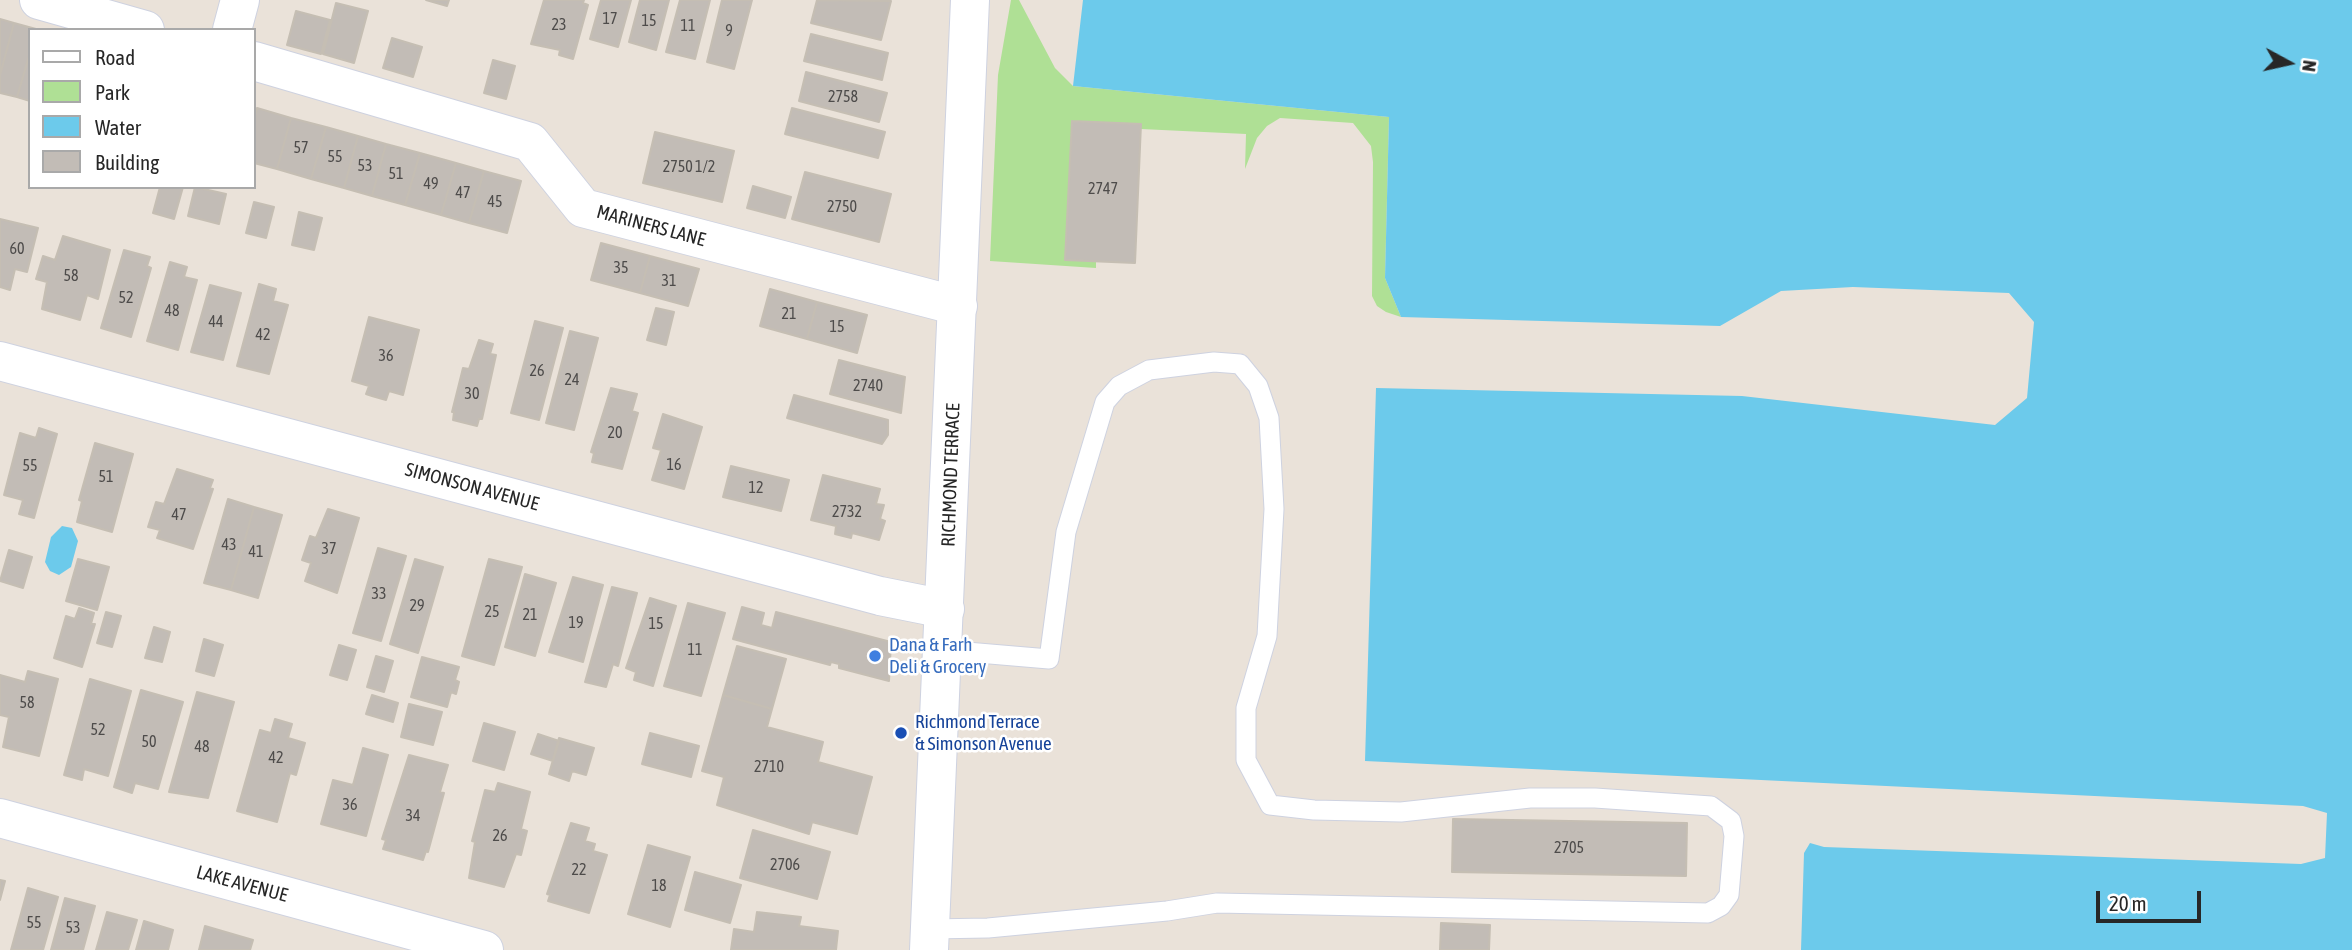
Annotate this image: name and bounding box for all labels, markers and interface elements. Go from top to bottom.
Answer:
house number: 17 [602,9,618,29]
house number: 15 [641,11,657,31]
house number: 23 [551,15,567,35]
house number: 11 [680,16,696,36]
house number: 9 [725,21,733,41]
legend [28,28,256,189]
north arrow [2254,28,2324,98]
text: Road [95,45,135,69]
text: N [2298,59,2321,73]
text: Park [95,80,130,104]
house number: 2758 [828,87,858,107]
text: Water [95,115,141,139]
house number: 57 [293,138,309,158]
house number: 55 [327,147,343,167]
text: Building [95,150,159,174]
house number: 53 [357,156,373,176]
house number: 2750 1/2 [663,157,715,177]
house number: 51 [388,164,404,184]
house number: 49 [423,174,439,194]
house number: 2747 [1088,179,1118,199]
house number: 47 [455,183,471,203]
house number: 45 [487,192,503,212]
house number: 2750 [827,197,857,217]
street label: MARINERS LANE [594,201,708,251]
house number: 60 [9,239,25,259]
house number: 35 [613,258,629,278]
house number: 58 [63,266,79,286]
house number: 31 [661,271,677,291]
house number: 52 [118,288,134,308]
house number: 48 [164,301,180,321]
house number: 21 [781,304,797,324]
house number: 44 [208,312,224,332]
house number: 15 [829,317,845,337]
house number: 42 [255,325,271,345]
house number: 36 [378,346,394,366]
house number: 26 [529,361,545,381]
house number: 24 [564,370,580,390]
house number: 2740 [853,376,883,396]
house number: 30 [464,384,480,404]
street label: RICHMOND TERRACE [937,403,965,547]
house number: 20 [607,423,623,443]
house number: 16 [666,455,682,475]
house number: 55 [22,456,38,476]
street label: SIMONSON AVENUE [403,458,541,516]
house number: 51 [98,467,114,487]
house number: 12 [748,478,764,498]
house number: 2732 [832,502,862,522]
house number: 47 [171,505,187,525]
house number: 43 [221,535,237,555]
house number: 37 [321,539,337,559]
house number: 41 [248,542,264,562]
house number: 33 [371,584,387,604]
house number: 29 [409,596,425,616]
house number: 25 [484,602,500,622]
house number: 21 [522,605,538,625]
house number: 19 [568,613,584,633]
house number: 15 [648,614,664,634]
place label: Dana & Farh Deli & Grocery [889,634,986,678]
house number: 11 [687,640,703,660]
marker: Dana & Farh Deli & Grocery [867,648,883,664]
house number: 58 [19,693,35,713]
place label: Richmond Terrace & Simonson Avenue [915,711,1052,755]
house number: 52 [90,720,106,740]
marker: Richmond Terrace & Simonson Avenue [893,725,909,741]
house number: 50 [141,732,157,752]
house number: 48 [194,737,210,757]
house number: 42 [268,748,284,768]
house number: 2710 [754,757,784,777]
house number: 36 [342,795,358,815]
house number: 34 [405,806,421,826]
house number: 26 [492,826,508,846]
house number: 2705 [1554,838,1584,858]
house number: 2706 [770,855,800,875]
house number: 22 [571,860,587,880]
street label: LAKE AVENUE [194,861,290,907]
house number: 18 [651,876,667,896]
scale bar [2100,876,2205,920]
text: 20 m [2109,891,2147,915]
house number: 55 [26,913,42,933]
house number: 53 [65,918,81,938]

